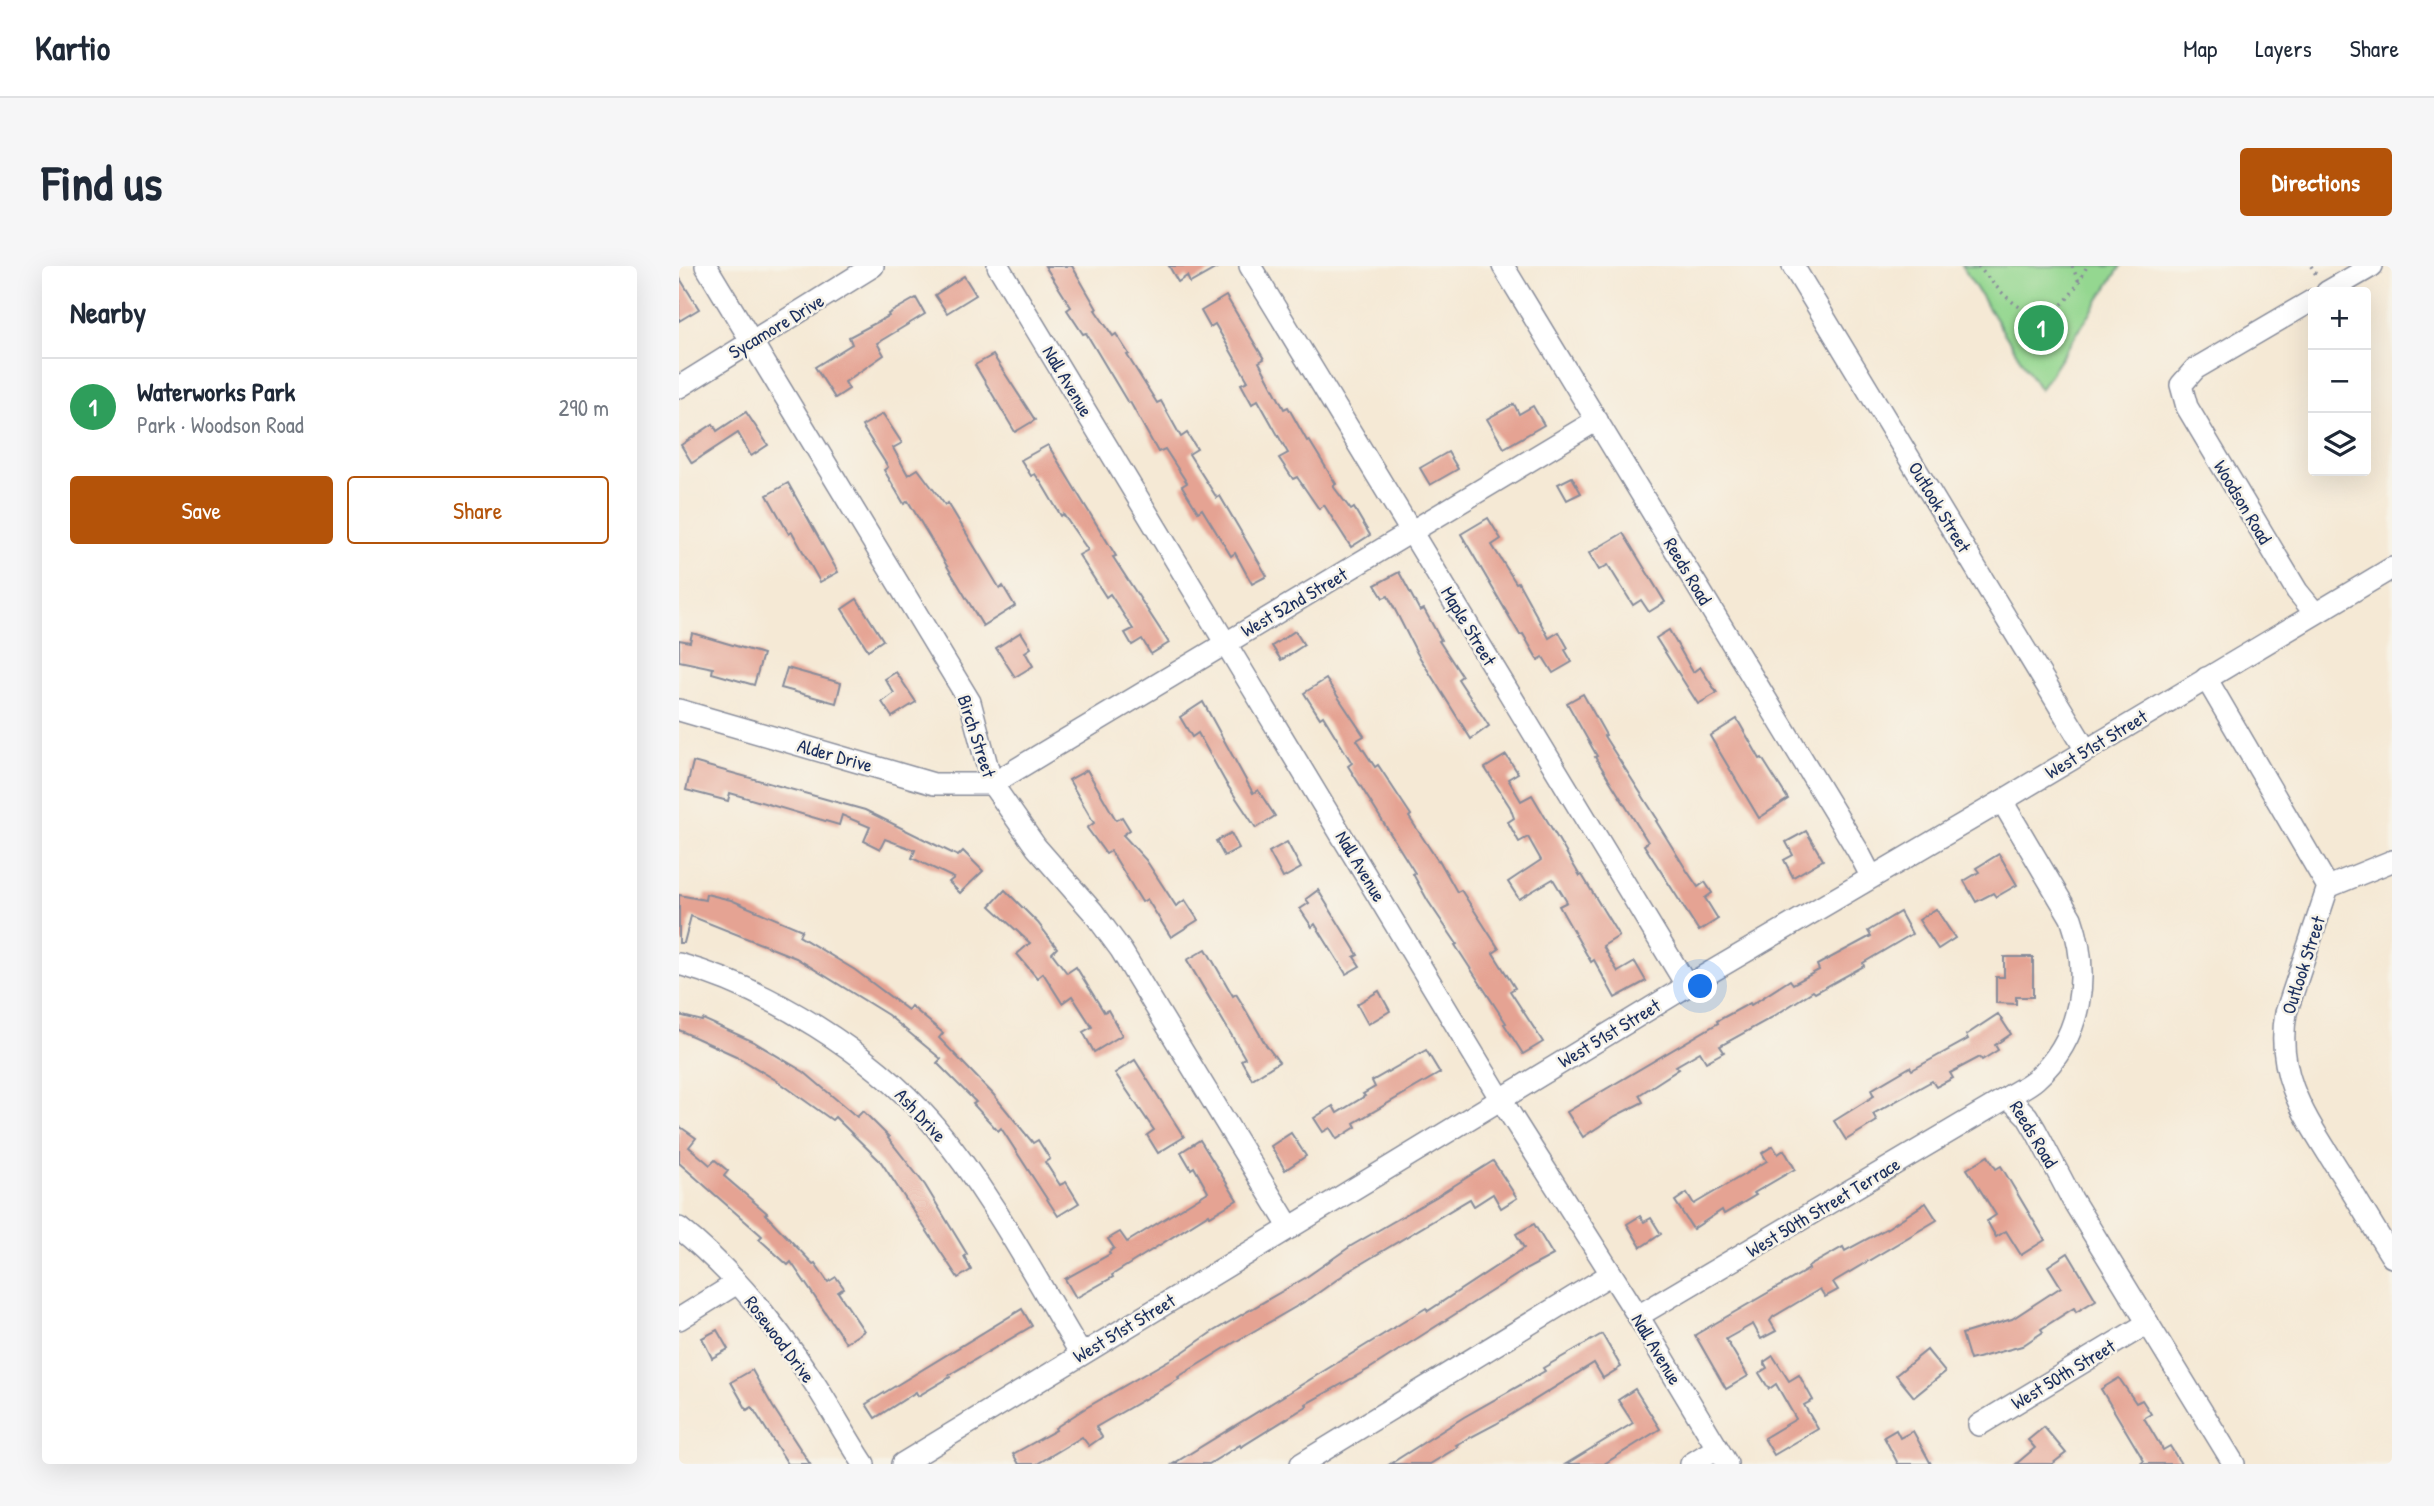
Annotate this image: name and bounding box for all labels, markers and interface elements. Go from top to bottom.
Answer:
text: Kartio [35,26,110,70]
text: Map [2183,32,2217,64]
text: Layers [2255,32,2312,64]
text: Share [2350,32,2399,64]
button: Directions [2240,148,2392,216]
text: Find us [42,149,162,215]
street label: Sycamore Drive [723,287,829,365]
map controls [2308,287,2371,476]
button: + [2308,287,2371,350]
text: Nearby [70,292,146,332]
pin: 1 [2018,302,2064,354]
street label: Nall Avenue [1037,341,1100,422]
button: − [2308,350,2371,413]
text: Waterworks Park [137,374,295,409]
text: 1 [89,392,97,423]
text: 290 m [559,392,609,423]
text: Park · Woodson Road [137,409,304,440]
button: layers [2308,413,2371,476]
street label: Woodson Road [2208,455,2279,549]
street label: Outlook Street [1903,457,1978,558]
button: Save [70,476,333,544]
button: Share [347,476,609,544]
street label: Reeds Road [1658,533,1718,610]
street label: West 52nd Street [1236,561,1352,643]
street label: Maple Street [1435,582,1503,671]
street label: Birch Street [951,691,1003,781]
street label: West 51st Street [2040,703,2152,785]
street label: Alder Drive [795,732,876,778]
street label: Nall Avenue [1330,826,1393,907]
street label: Outlook Street [2275,912,2331,1017]
your location [1683,969,1717,1003]
street label: West 51st Street [1553,992,1665,1074]
street label: Ash Drive [889,1082,953,1148]
street label: Reeds Road [2004,1096,2064,1173]
street label: West 50th Street Terrace [1741,1151,1905,1263]
street label: West 51st Street [1068,1287,1180,1369]
street label: Rosewood Drive [739,1290,822,1388]
street label: Nall Avenue [1626,1309,1689,1390]
street label: West 50th Street [2006,1332,2120,1415]

